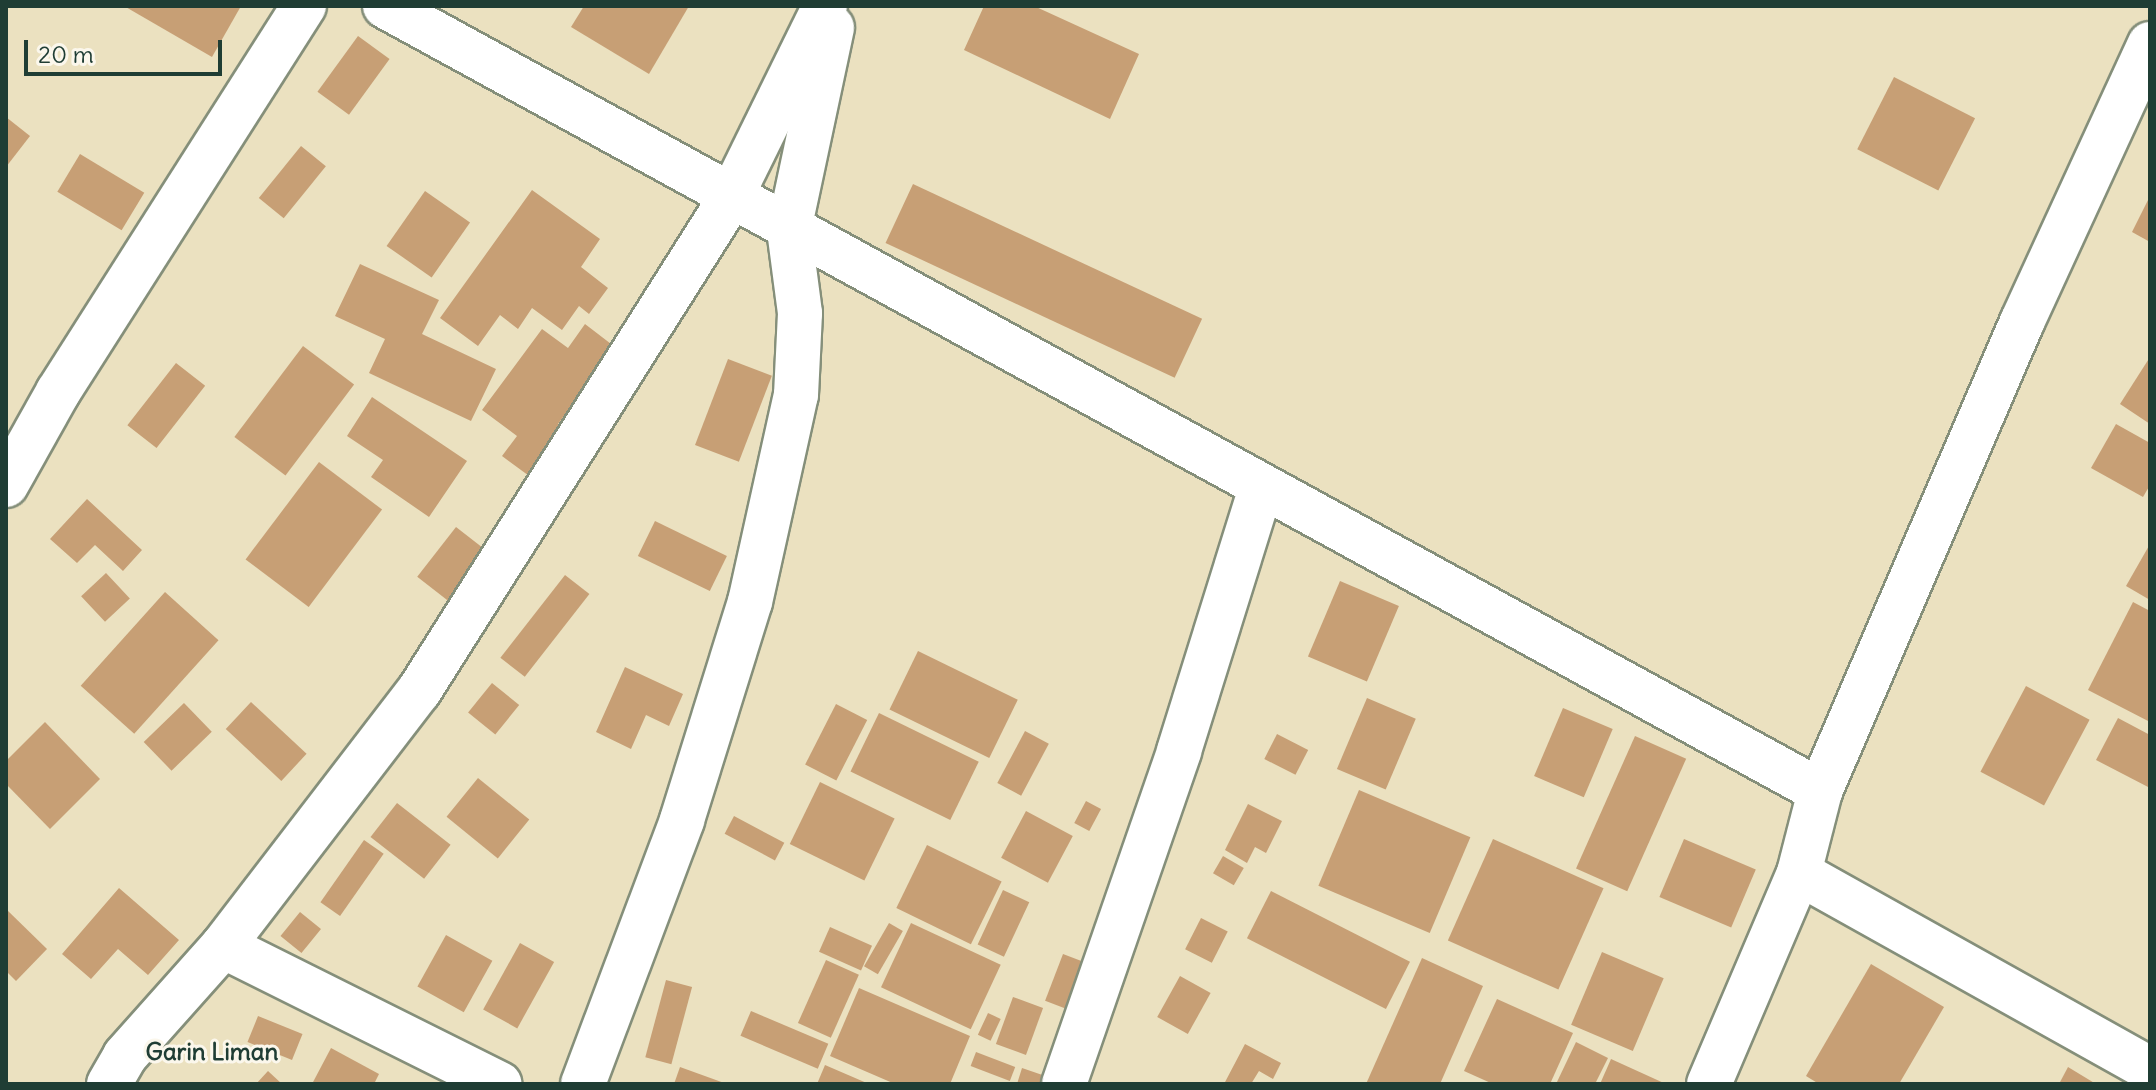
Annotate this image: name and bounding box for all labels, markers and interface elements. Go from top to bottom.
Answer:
scale bar [28,24,226,74]
text: 20 m [38,39,94,69]
district label: Garin Liman [146,1038,278,1066]

